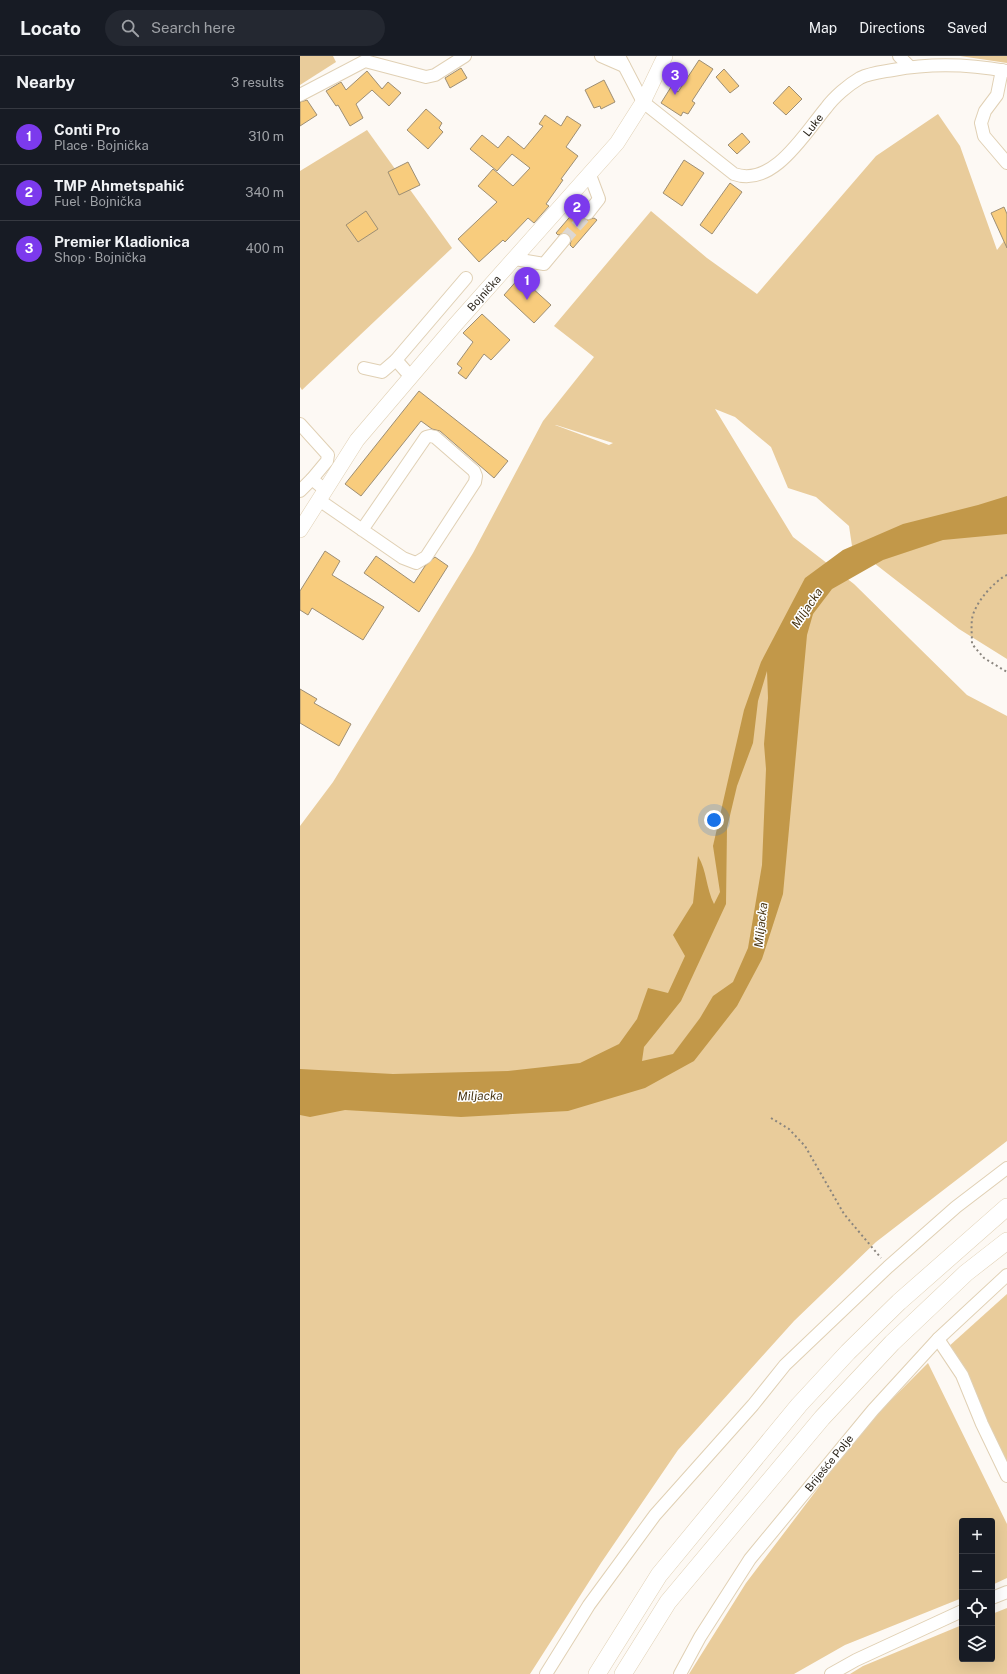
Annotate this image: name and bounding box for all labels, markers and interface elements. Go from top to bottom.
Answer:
search box [105,10,385,46]
text: Locato [20,17,81,39]
icon: search [119,17,141,39]
text: Search here [151,19,235,36]
text: Map [809,20,837,36]
text: Directions [859,20,925,36]
text: Saved [947,20,987,36]
pin: 3 [662,62,688,95]
text: Nearby [16,72,75,92]
text: 3 results [231,75,284,90]
street label: Luke [801,111,825,139]
text: Conti Pro [54,121,120,138]
text: 1 [26,129,32,144]
text: 310 m [248,129,284,144]
text: Place · Bojnička [54,138,149,153]
text: TMP Ahmetspahić [54,177,185,194]
text: 2 [25,185,33,200]
text: 340 m [245,185,284,200]
text: Fuel · Bojnička [54,194,141,209]
pin: 2 [564,194,590,227]
text: Premier Kladionica [54,233,190,250]
text: 3 [25,241,33,256]
text: 400 m [246,241,284,256]
text: Shop · Bojnička [54,250,146,265]
pin: 1 [514,267,540,300]
street label: Bojnička [465,273,503,313]
water label: Miljacka [789,585,825,631]
your location [704,810,724,830]
water label: Miljacka [752,902,770,948]
water label: Miljacka [457,1089,503,1103]
street label: Briješće Polje [802,1432,856,1494]
map controls [959,1518,995,1662]
button: + [959,1518,995,1554]
button: − [959,1554,995,1590]
button: locate [959,1590,995,1626]
button: layers [959,1626,995,1662]

